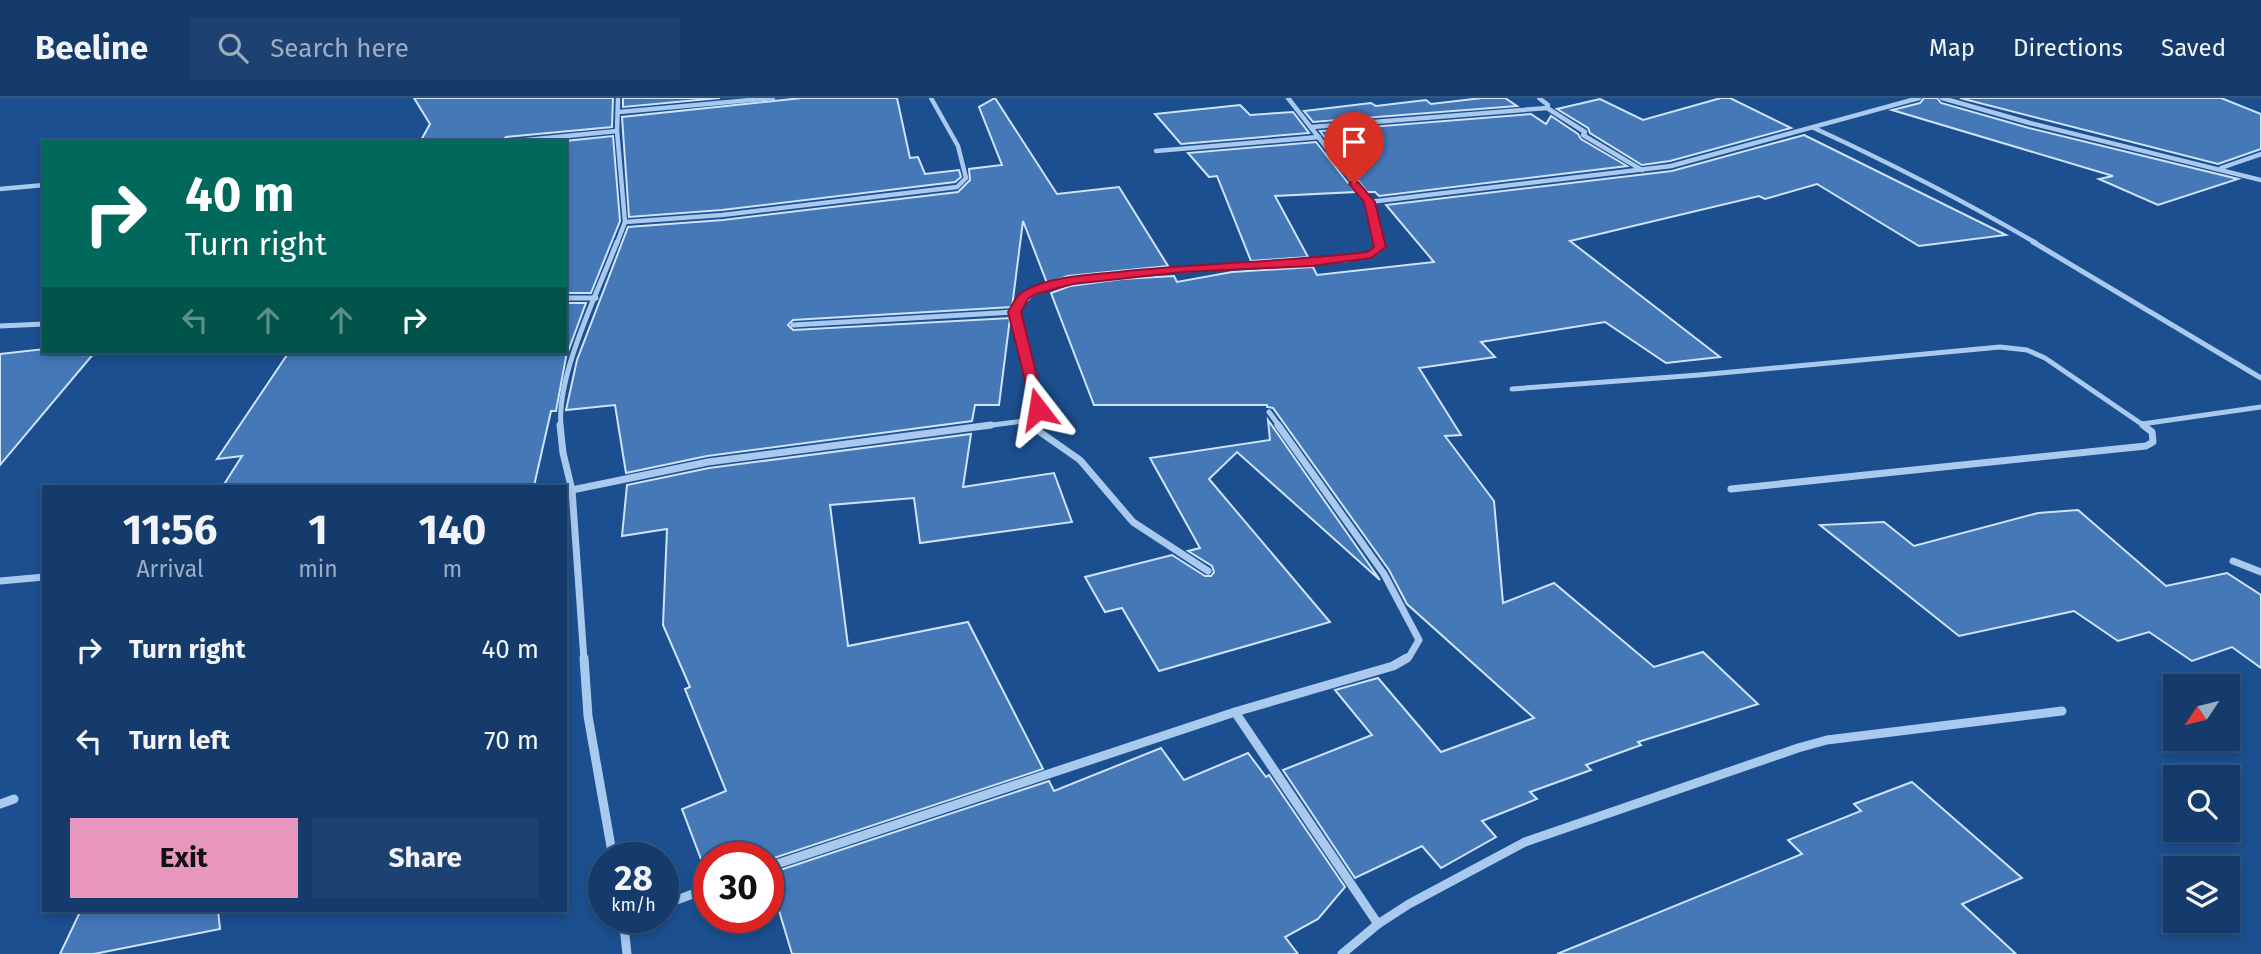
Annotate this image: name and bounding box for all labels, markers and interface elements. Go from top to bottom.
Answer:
search box [190,17,680,80]
text: Beeline [35,28,148,68]
icon: search [214,29,252,67]
text: Search here [270,33,409,64]
text: Map [1929,34,1975,62]
text: Directions [2013,34,2123,62]
text: Saved [2161,34,2226,62]
pin [1324,112,1384,184]
icon: arrive [1335,123,1373,161]
text: 40 m [185,165,294,224]
icon: right [70,168,161,259]
text: Turn right [185,225,327,263]
icon: left [176,301,214,339]
icon: ahead [249,301,287,339]
icon: ahead [322,301,360,339]
icon: right [395,301,433,339]
position arrow [1001,372,1075,446]
text: 11:56 [123,505,218,555]
text: 1 [308,505,328,555]
text: 140 [419,505,486,555]
text: Arrival [136,555,204,583]
text: min [298,555,338,583]
text: m [443,555,462,583]
icon: right [70,631,108,669]
text: Turn right [129,634,246,665]
text: 40 m [481,634,539,665]
north arrow [2163,674,2240,751]
map controls [2163,674,2240,933]
icon: left [70,722,108,760]
text: Turn left [129,725,230,756]
text: 70 m [484,725,539,756]
button: search [2163,765,2240,842]
button: Exit [70,818,298,898]
button: Share [312,818,539,898]
speed limit sign: 30 [693,842,784,933]
button: layers [2163,856,2240,933]
text: 28 [614,857,653,899]
text: km/h [611,894,656,916]

